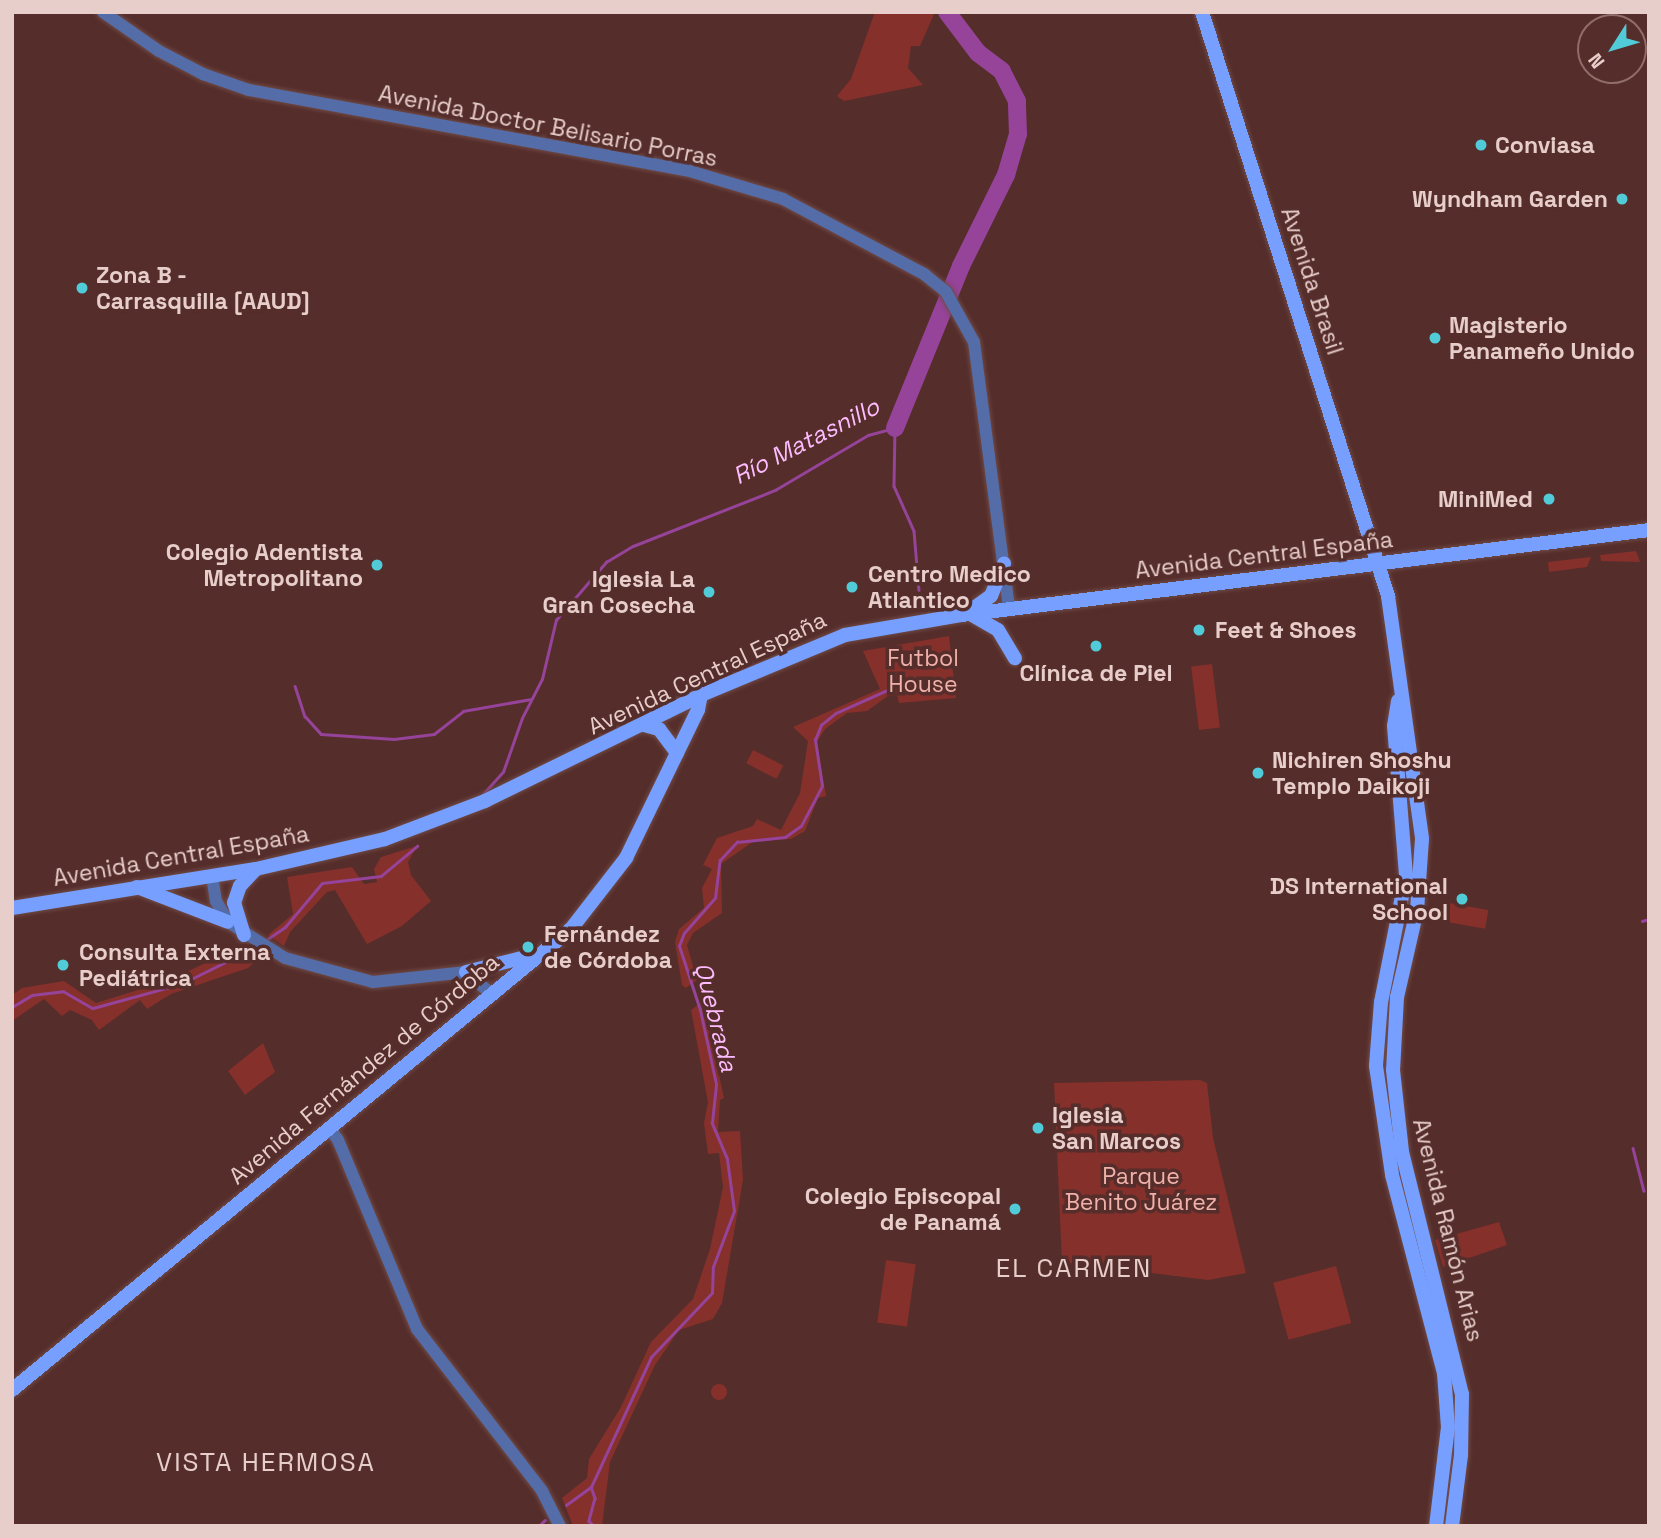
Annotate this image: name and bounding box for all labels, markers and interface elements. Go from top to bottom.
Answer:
north arrow [1577,14,1647,84]
text: N [1583,48,1610,73]
street label: Avenida Doctor Belisario Porras [376,80,720,172]
place label: Conviasa [1495,131,1595,159]
marker: Conviasa [1473,137,1489,153]
place label: Wyndham Garden [1412,185,1608,213]
marker: Wyndham Garden [1614,191,1630,207]
street label: Avenida Brasil [1275,204,1349,358]
place label: Zona B - Carrasquilla [AAUD] [96,261,310,315]
marker: Zona B - Carrasquilla [AAUD] [74,280,90,296]
place label: Magisterio Panameño Unido [1449,311,1635,365]
marker: Magisterio Panameño Unido [1427,330,1443,346]
water label: Río Matasnillo [728,392,884,490]
place label: MiniMed [1438,485,1533,513]
marker: MiniMed [1539,489,1559,509]
street label: Avenida Central España [1134,525,1394,585]
place label: Colegio Adentista Metropolitano [165,538,363,592]
marker: Colegio Adentista Metropolitano [369,557,385,573]
place label: Centro Medico Atlantico [868,560,1031,614]
place label: Iglesia La Gran Cosecha [542,565,695,619]
marker: Centro Medico Atlantico [842,577,862,597]
marker: Iglesia La Gran Cosecha [701,584,717,600]
street label: Avenida Central España [584,606,830,740]
place label: Feet & Shoes [1215,616,1357,644]
marker: Feet & Shoes [1189,620,1209,640]
marker: Clínica de Piel [1086,636,1106,656]
park label: Futbol House [887,644,959,698]
place label: Clínica de Piel [1019,659,1173,687]
place label: Nichiren Shoshu Templo Daikoji [1272,746,1452,800]
marker: Nichiren Shoshu Templo Daikoji [1250,765,1266,781]
street label: Avenida Central España [51,820,311,892]
place label: DS International School [1270,872,1448,926]
marker: DS International School [1454,891,1470,907]
place label: Fernández de Córdoba [544,920,672,974]
marker: Fernández de Córdoba [518,937,538,957]
place label: Consulta Externa Pediátrica [79,938,270,992]
street label: Avenida Fernández de Córdoba [223,948,505,1190]
marker: Consulta Externa Pediátrica [53,955,73,975]
water label: Quebrada [689,959,743,1075]
place label: Iglesia San Marcos [1052,1101,1181,1155]
street label: Avenida Ramón Arias [1407,1116,1489,1344]
marker: Iglesia San Marcos [1030,1120,1046,1136]
park label: Parque Benito Juárez [1065,1162,1217,1216]
place label: Colegio Episcopal de Panamá [805,1182,1001,1236]
marker: Colegio Episcopal de Panamá [1007,1201,1023,1217]
district label: EL CARMEN [997,1253,1151,1285]
district label: VISTA HERMOSA [158,1447,374,1479]

